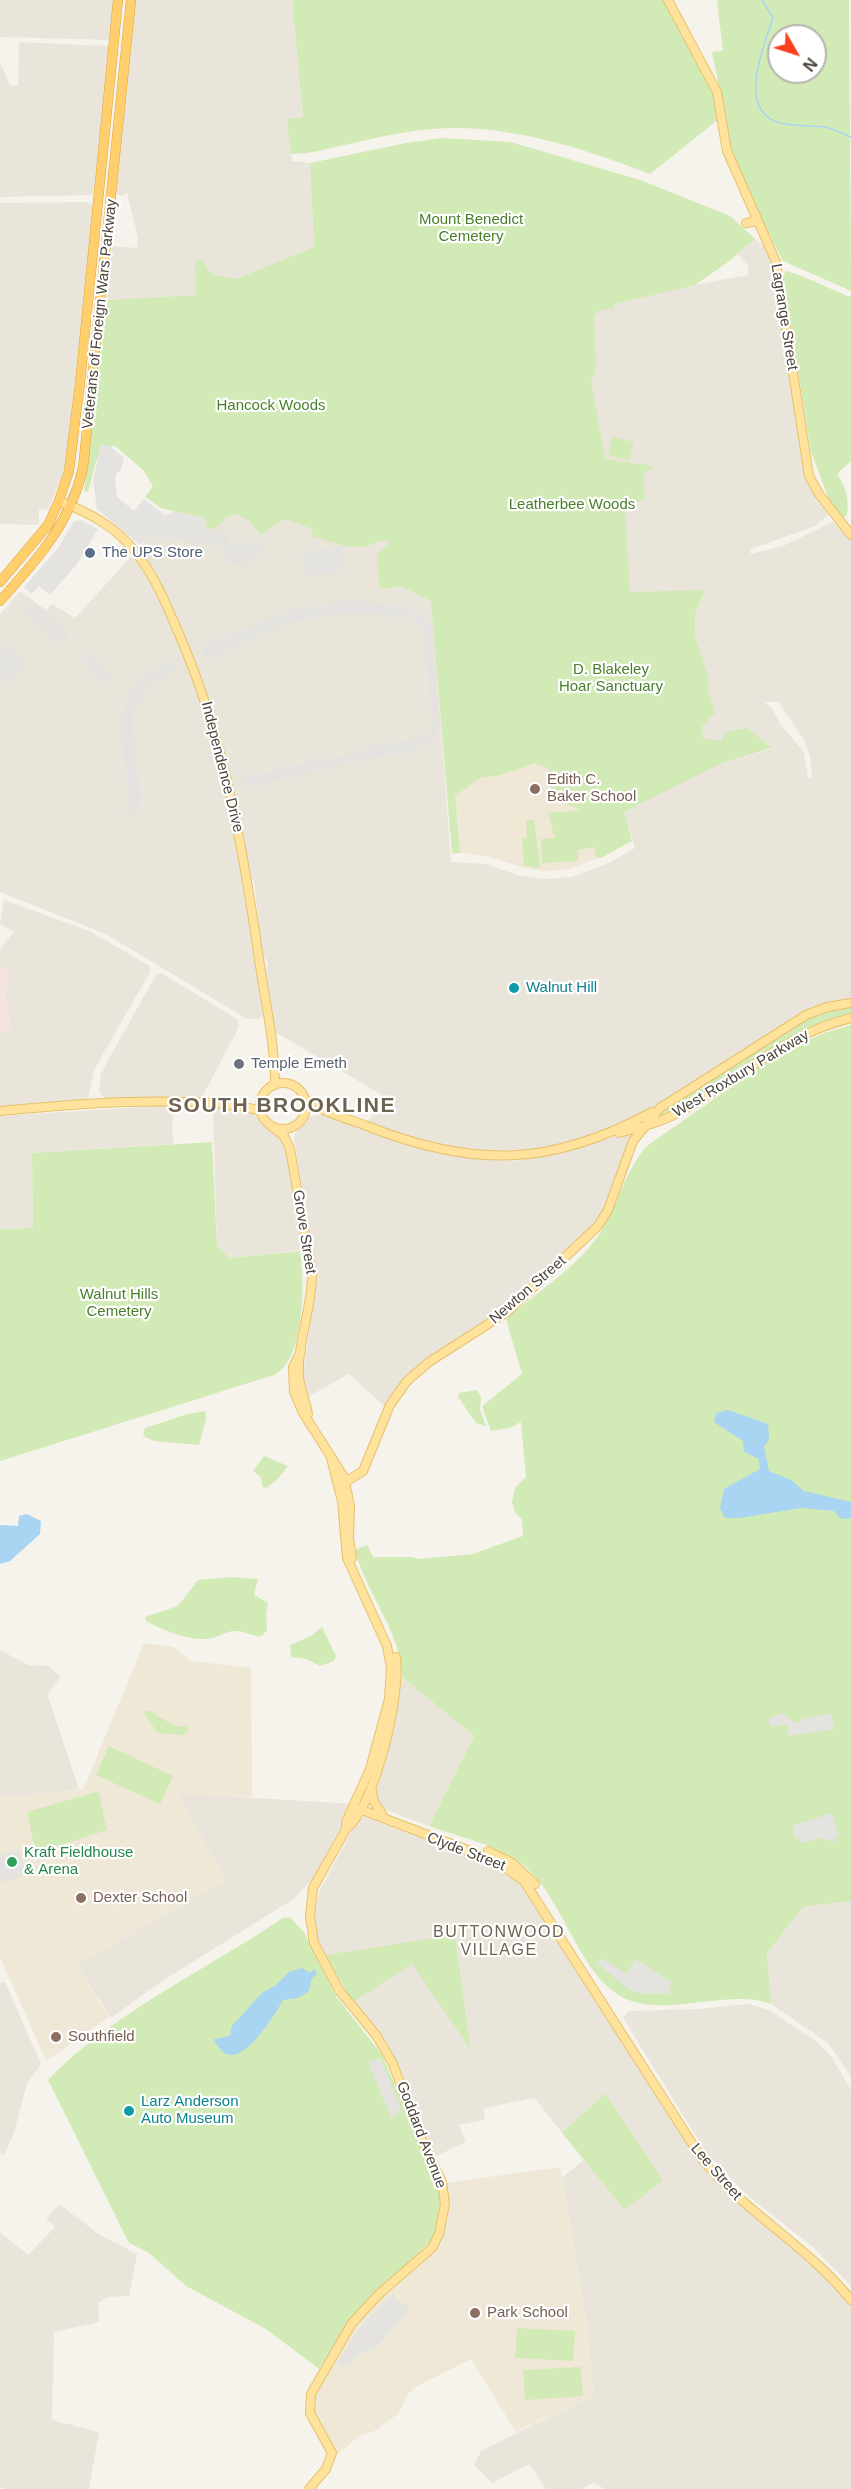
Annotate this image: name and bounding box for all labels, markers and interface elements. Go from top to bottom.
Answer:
north arrow [767,24,827,84]
text: N [800,55,820,74]
street label: Veterans of Foreign Wars Parkway [79,198,121,430]
park label: Mount Benedict Cemetery [419,211,523,246]
street label: Lagrange Street [767,262,801,372]
park label: Hancock Woods [217,397,325,415]
park label: Leatherbee Woods [509,496,635,514]
place label: The UPS Store [102,544,203,562]
marker: The UPS Store [83,546,97,560]
park label: D. Blakeley Hoar Sanctuary [559,661,663,696]
street label: Independence Drive [197,700,247,834]
place label: Edith C. Baker School [547,771,636,806]
marker: Edith C. Baker School [528,782,542,796]
place label: Walnut Hill [526,979,597,997]
marker: Walnut Hill [507,981,521,995]
street label: West Roxbury Parkway [670,1026,812,1122]
place label: Temple Emeth [251,1055,347,1073]
marker: Temple Emeth [232,1057,246,1071]
district label: SOUTH BROOKLINE [168,1093,396,1119]
street label: Grove Street [288,1189,320,1275]
street label: Newton Street [486,1252,570,1328]
park label: Walnut Hills Cemetery [80,1286,158,1321]
street label: Clyde Street [424,1829,508,1875]
place label: Kraft Fieldhouse & Arena [24,1844,133,1879]
marker: Kraft Fieldhouse & Arena [5,1855,19,1869]
place label: Dexter School [93,1889,187,1907]
marker: Dexter School [74,1891,88,1905]
district label: BUTTONWOOD VILLAGE [433,1923,565,1961]
place label: Southfield [68,2028,135,2046]
marker: Southfield [49,2030,63,2044]
street label: Goddard Avenue [392,2079,450,2191]
place label: Larz Anderson Auto Museum [141,2093,239,2128]
marker: Larz Anderson Auto Museum [122,2104,136,2118]
street label: Lee Street [687,2140,745,2204]
place label: Park School [487,2304,568,2322]
marker: Park School [468,2306,482,2320]

